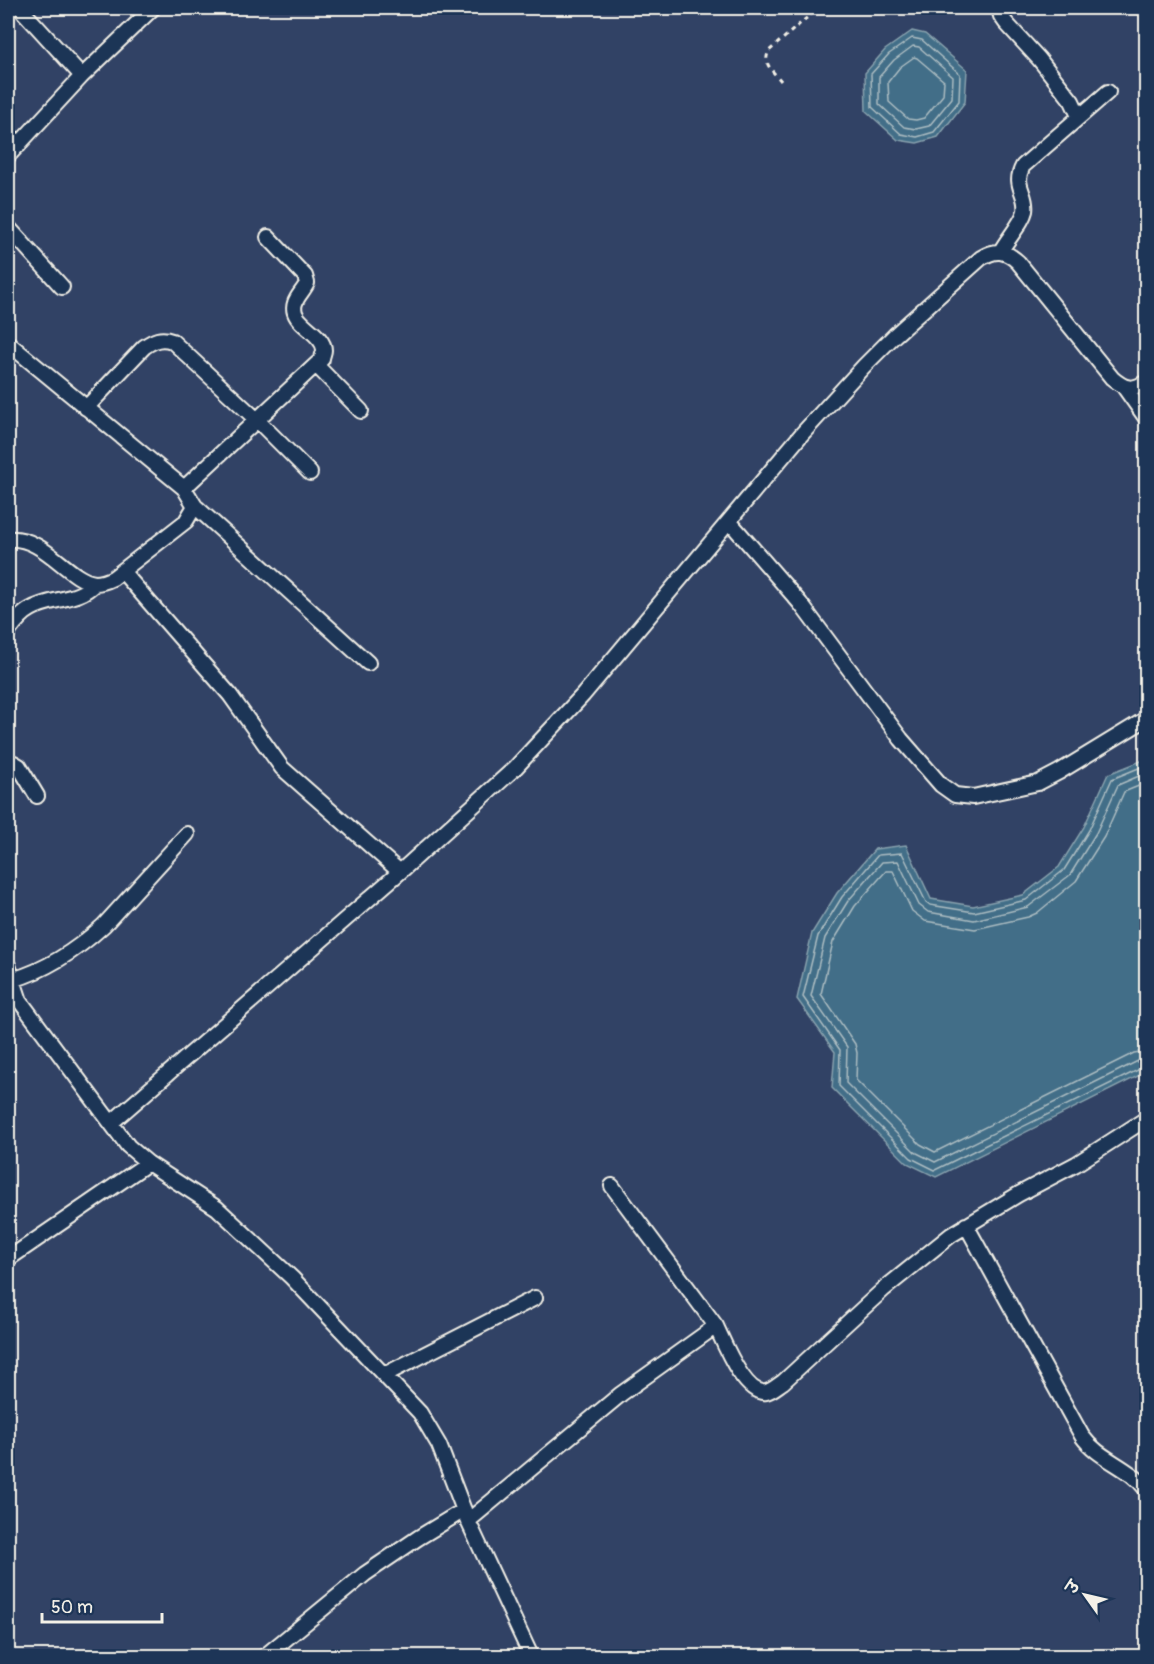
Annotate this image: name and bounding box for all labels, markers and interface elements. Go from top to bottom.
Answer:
north arrow [1055,1565,1115,1625]
text: उ [1061,1576,1085,1599]
scale bar [42,1586,162,1624]
text: 50 m [51,1596,93,1619]

